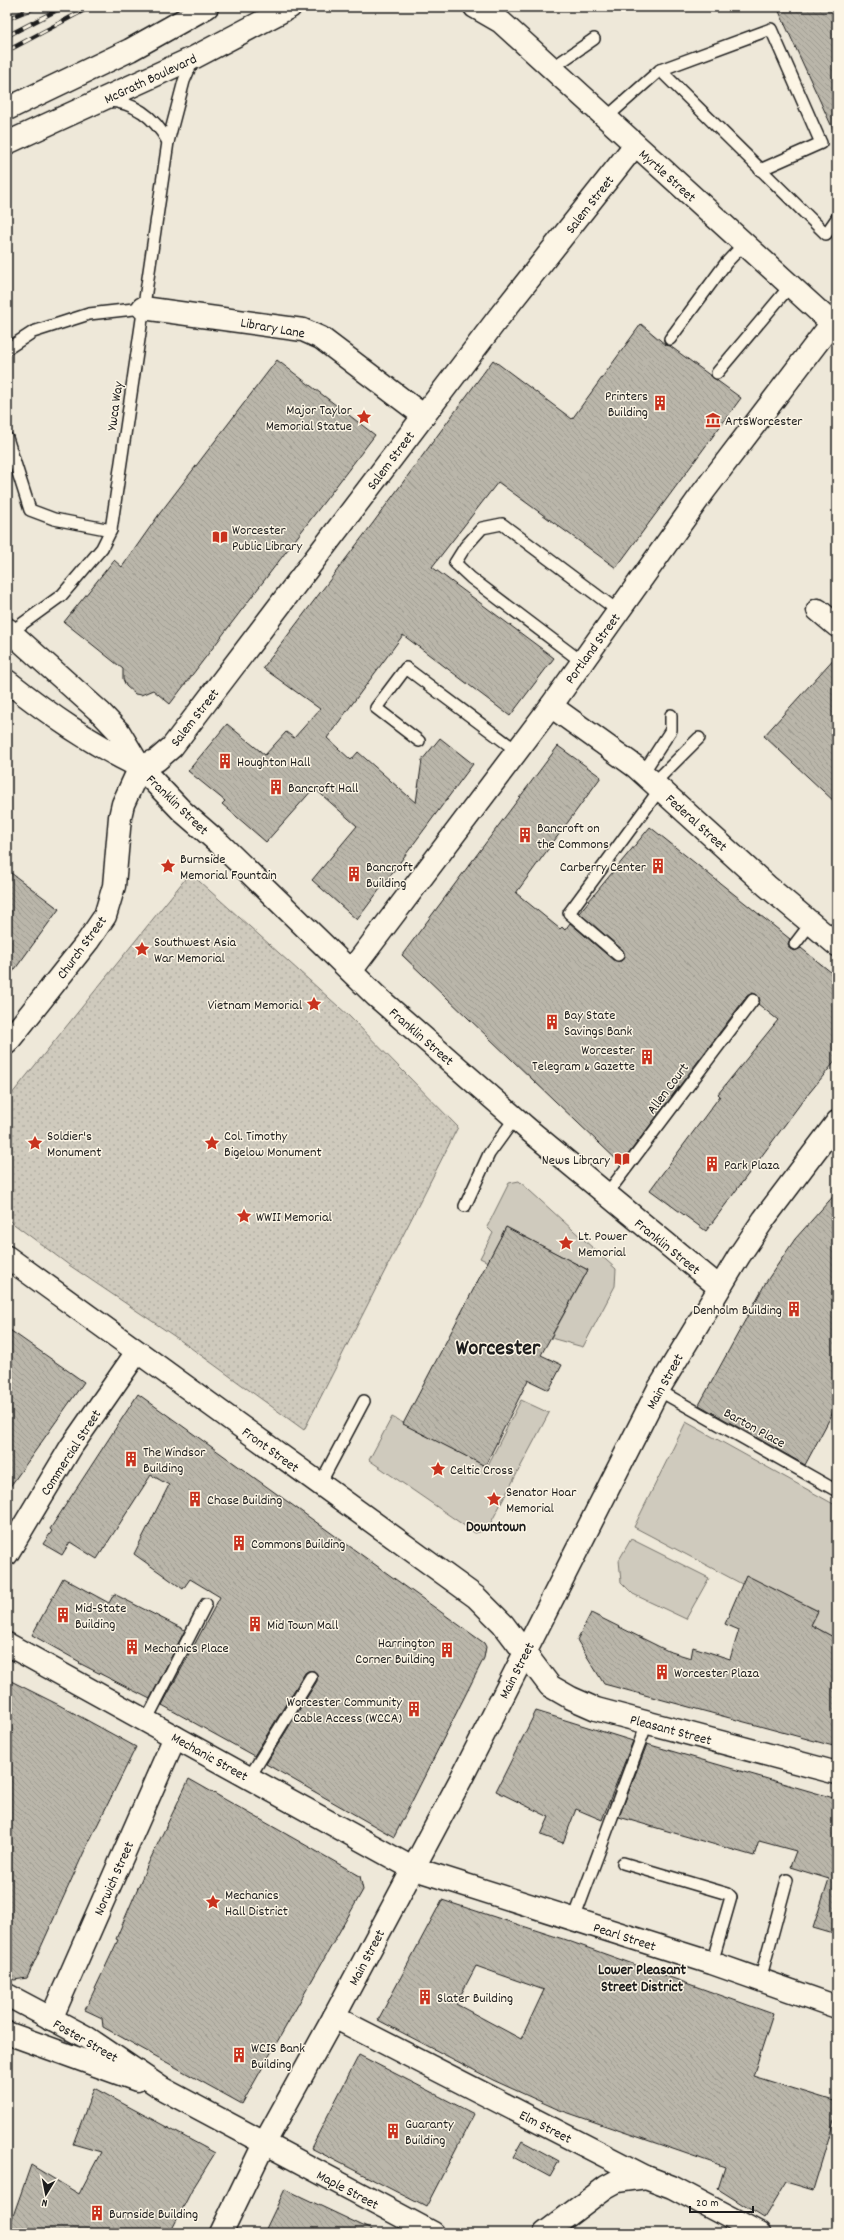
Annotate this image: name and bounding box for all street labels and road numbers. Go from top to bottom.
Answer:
street label: McGrath Boulevard [101,50,200,110]
street label: Myrtle Street [634,145,700,208]
street label: Salem Street [561,172,620,239]
street label: Library Lane [239,313,306,344]
street label: Ywca Way [103,380,129,432]
street label: Salem Street [363,428,420,495]
street label: Portland Street [561,610,626,689]
street label: Salem Street [166,685,225,752]
street label: Franklin Street [141,771,212,840]
street label: Federal Street [660,790,731,857]
street label: Church Street [53,912,112,984]
street label: Franklin Street [384,1004,457,1071]
street label: Allen Court [643,1059,695,1119]
street label: Franklin Street [629,1215,704,1280]
street label: Main Street [642,1350,689,1414]
street label: Barton Place [720,1404,788,1454]
street label: Commercial Street [36,1406,107,1500]
street label: Front Street [237,1423,303,1478]
street label: Main Street [495,1639,541,1703]
street label: Pleasant Street [627,1710,714,1751]
street label: Mechanic Street [167,1728,251,1787]
street label: Norwich Street [90,1839,140,1919]
street label: Pearl Street [590,1918,658,1957]
street label: Main Street [345,1926,391,1990]
street label: Foster Street [49,2015,121,2068]
street label: Elm Street [515,2106,575,2150]
street label: Maple Street [312,2166,382,2216]

